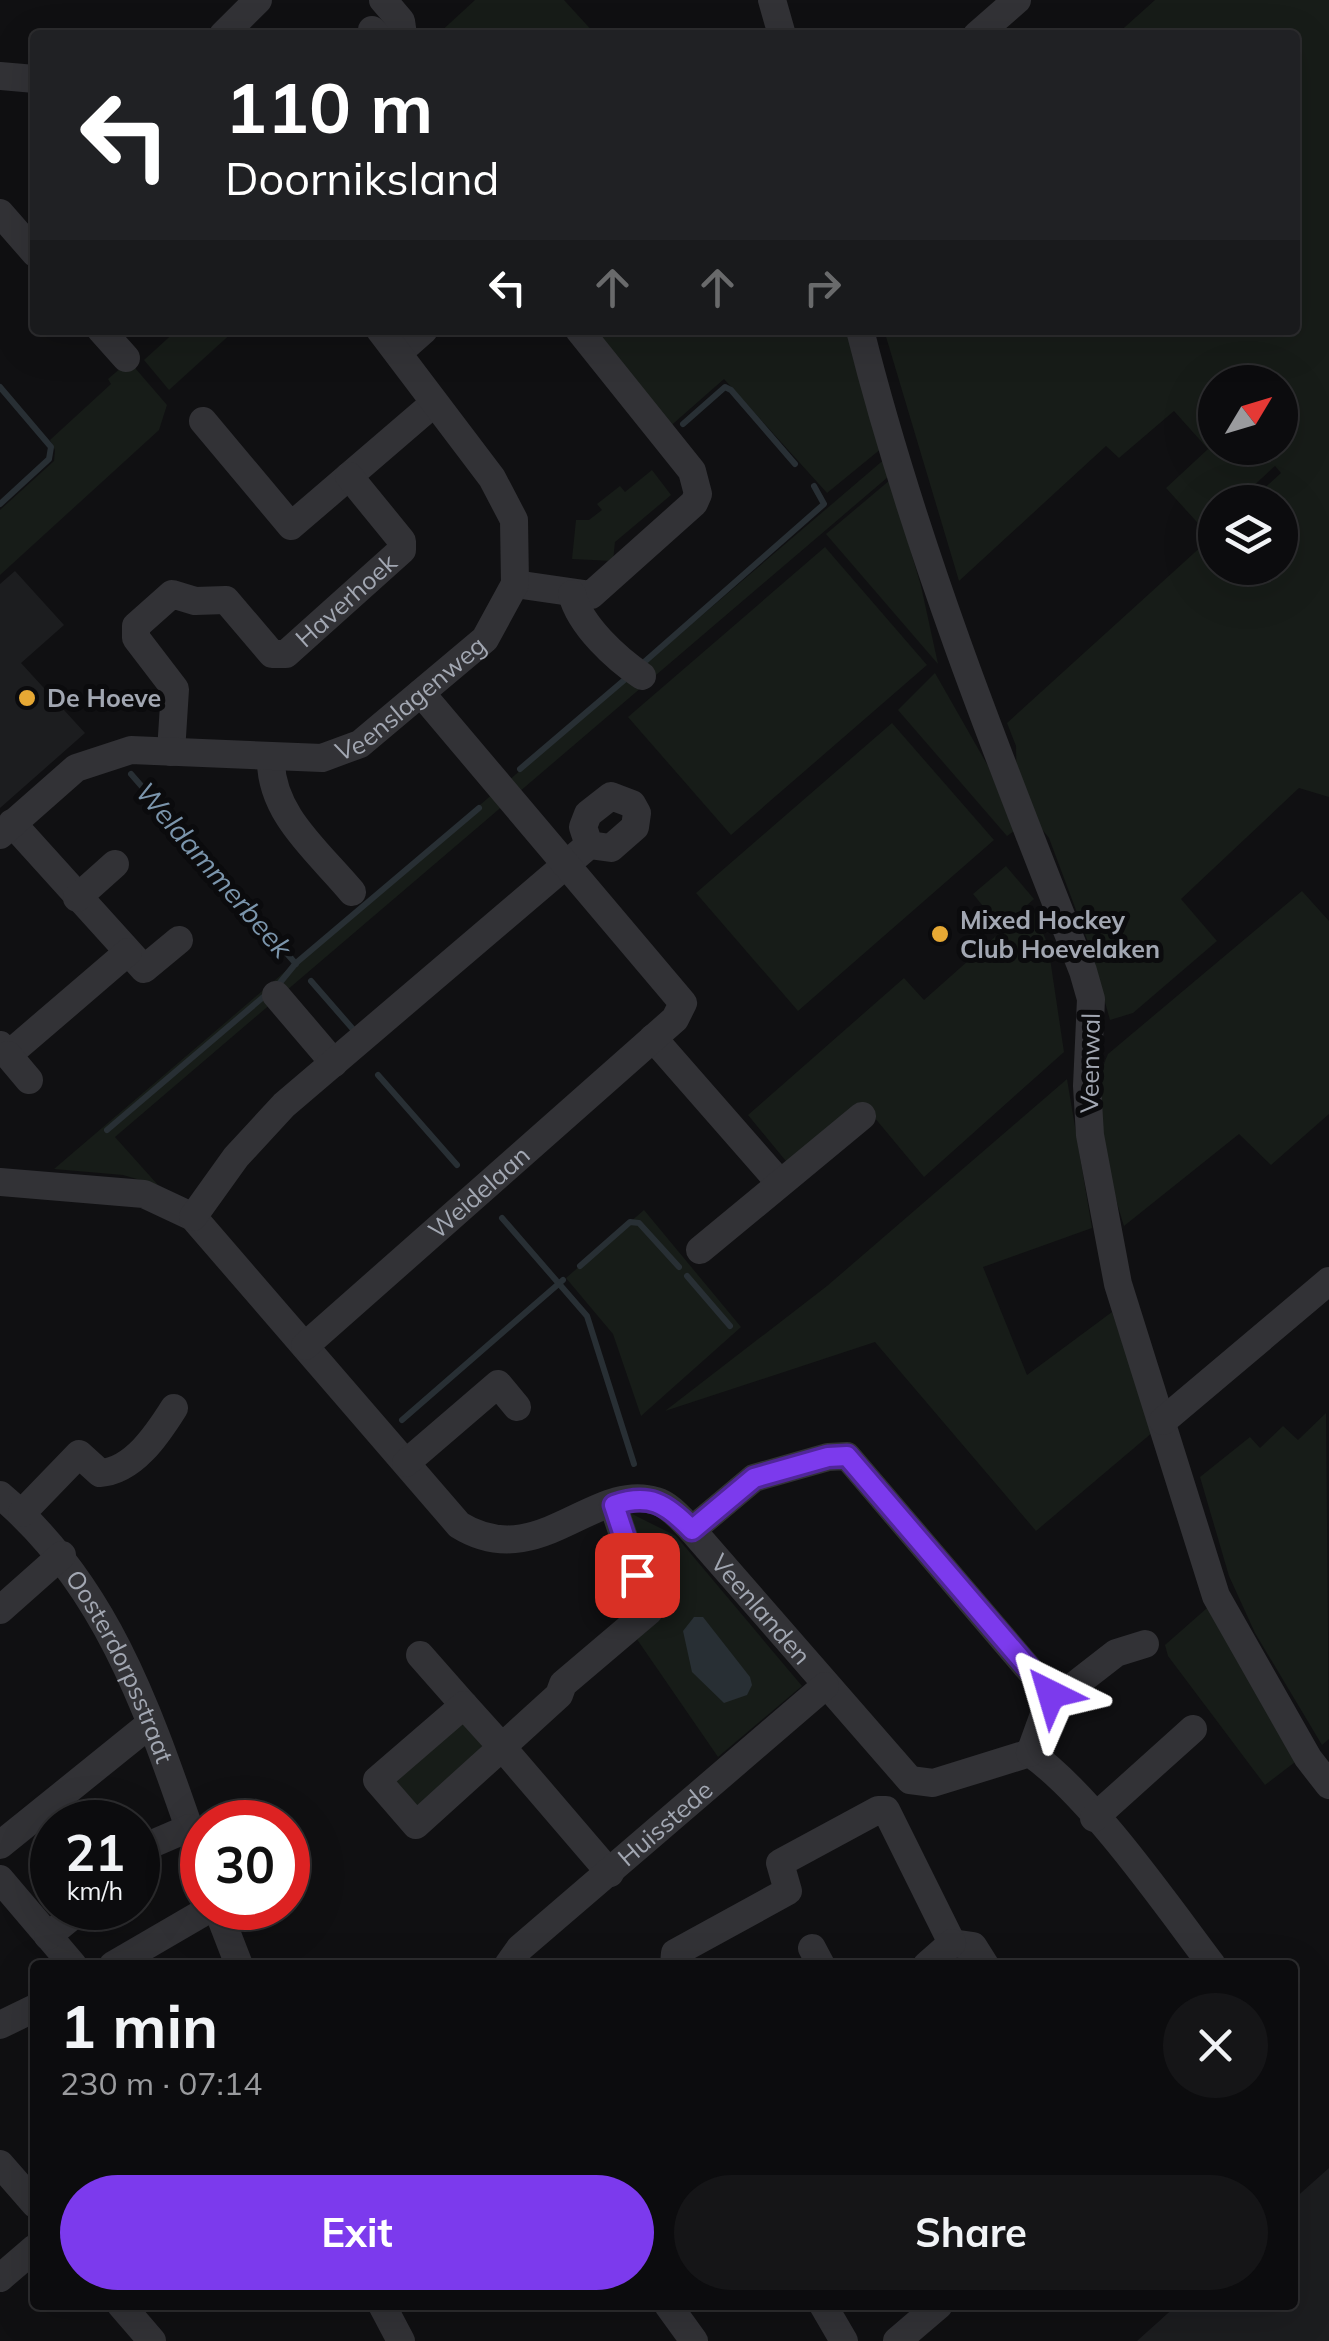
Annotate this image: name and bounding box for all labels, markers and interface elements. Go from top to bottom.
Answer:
text: 110 m [225,63,433,151]
icon: left [60,70,190,200]
text: Doorniksland [225,150,500,206]
icon: left [480,260,535,315]
icon: ahead [585,260,640,315]
icon: ahead [690,260,745,315]
icon: right [795,260,850,315]
north arrow [1198,365,1298,465]
map controls [1198,365,1298,585]
button: layers [1198,485,1298,585]
street label: Haverhoek [289,546,403,653]
street label: Veenslagenweg [331,629,492,767]
place label: De Hoeve [47,682,161,713]
marker: De Hoeve [16,687,38,709]
water label: Weldammerbeek [129,775,301,966]
place label: Mixed Hockey Club Hoevelaken [960,904,1160,964]
marker: Mixed Hockey Club Hoevelaken [929,923,951,945]
street label: Veenwal [1073,1013,1106,1113]
street label: Weidelaan [421,1139,536,1245]
pin [595,1533,680,1618]
street label: Veenlanden [705,1547,818,1671]
icon: arrive [610,1548,665,1603]
street label: Oosterdorpsstraat [60,1564,181,1767]
position arrow [999,1642,1103,1746]
street label: Huisstede [611,1774,718,1872]
speed limit sign: 30 [180,1800,310,1930]
text: 21 [65,1821,125,1884]
text: km/h [67,1875,123,1906]
text: 1 min [60,1988,218,2063]
button: close [1163,1993,1268,2098]
text: 230 m · 07:14 [60,2063,262,2103]
button: Exit [60,2175,654,2290]
button: Share [674,2175,1268,2290]

